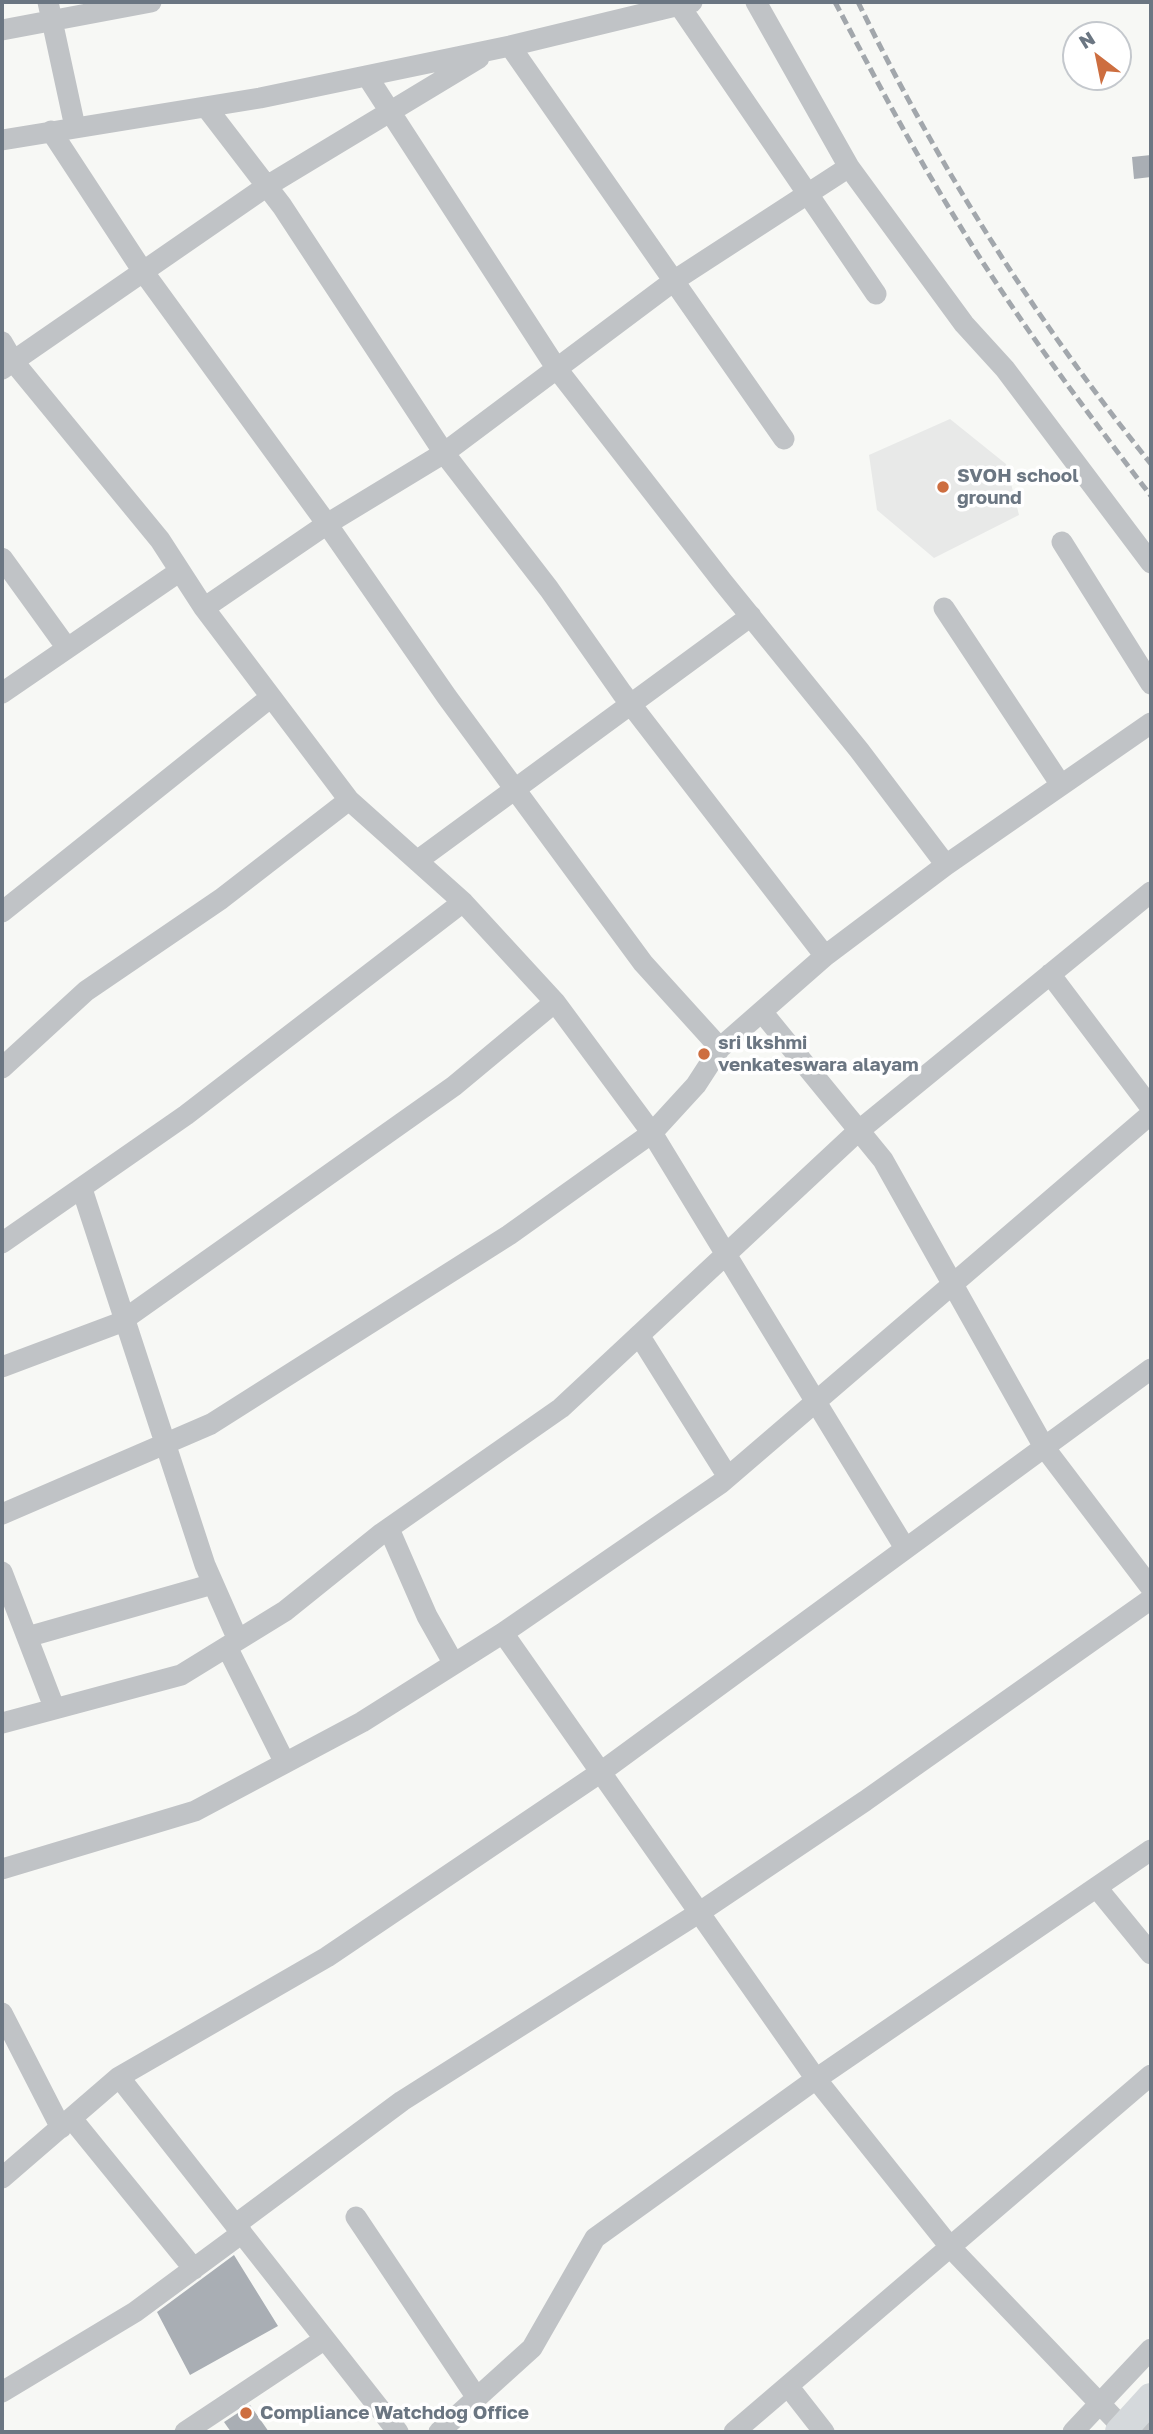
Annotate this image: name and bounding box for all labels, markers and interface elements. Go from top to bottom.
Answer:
north arrow [1062,21,1132,91]
text: N [1074,26,1099,53]
place label: SVOH school ground [957,465,1079,509]
marker: SVOH school ground [935,479,951,495]
place label: sri lkshmi venkateswara alayam [718,1032,919,1076]
marker: sri lkshmi venkateswara alayam [696,1046,712,1062]
place label: Compliance Watchdog Office [260,2402,529,2424]
marker: Compliance Watchdog Office [238,2405,254,2421]

